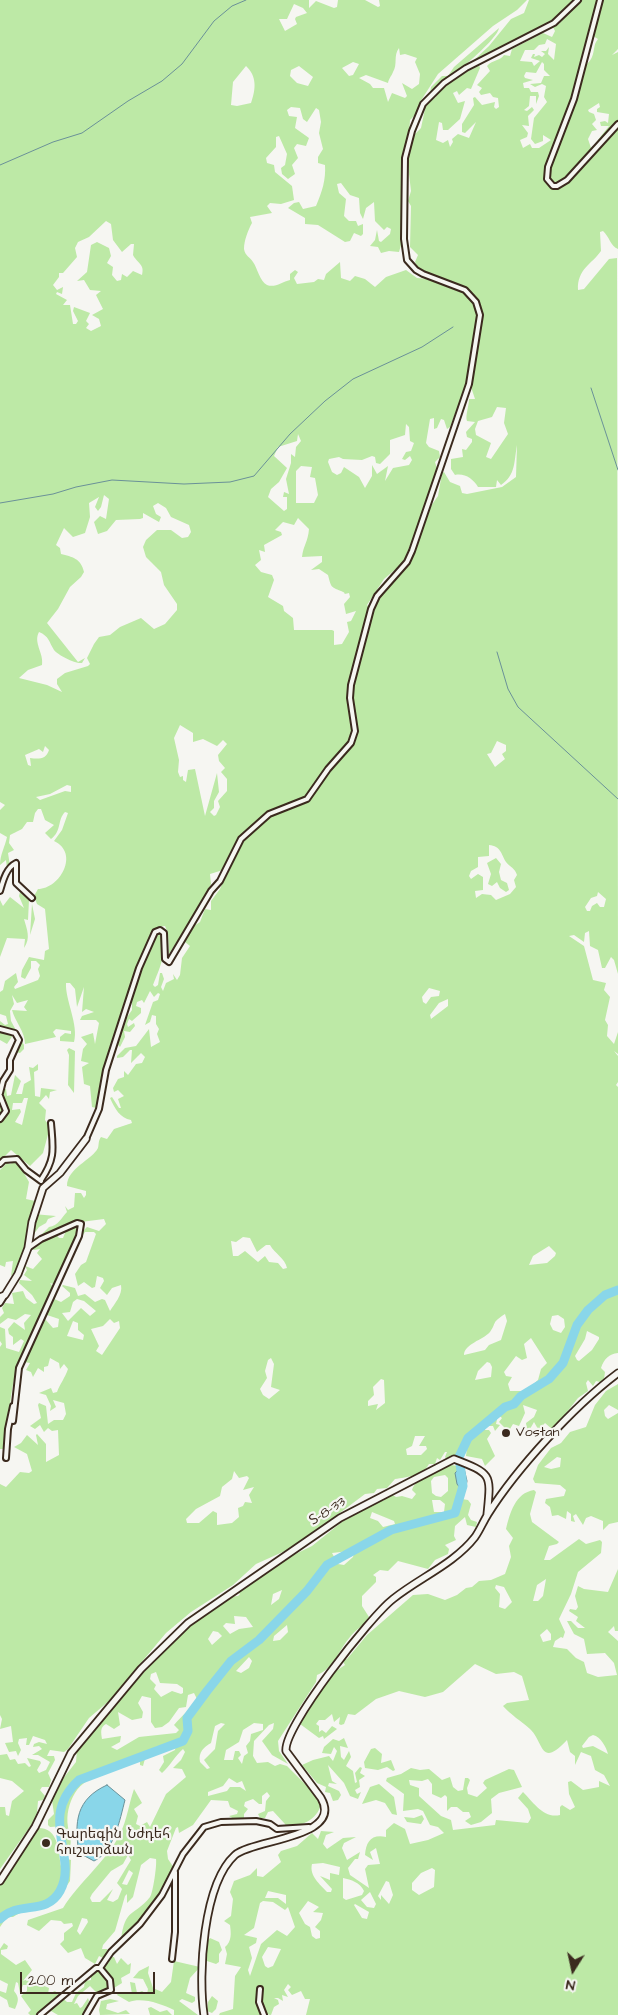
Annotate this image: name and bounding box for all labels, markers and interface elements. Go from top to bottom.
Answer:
place label: Vostan [516,1425,559,1441]
marker: Vostan [500,1427,512,1439]
street label: Տ-8-33 [307,1494,349,1530]
place label: Գարեգին Նժդեհ հուշարձան [56,1827,170,1860]
marker: Գարեգին Նժդեհ հուշարձան [40,1837,52,1849]
north arrow [548,1945,598,1995]
scale bar [22,1962,158,1994]
text: 200 m [28,1970,73,1991]
text: N [564,1974,576,1995]

